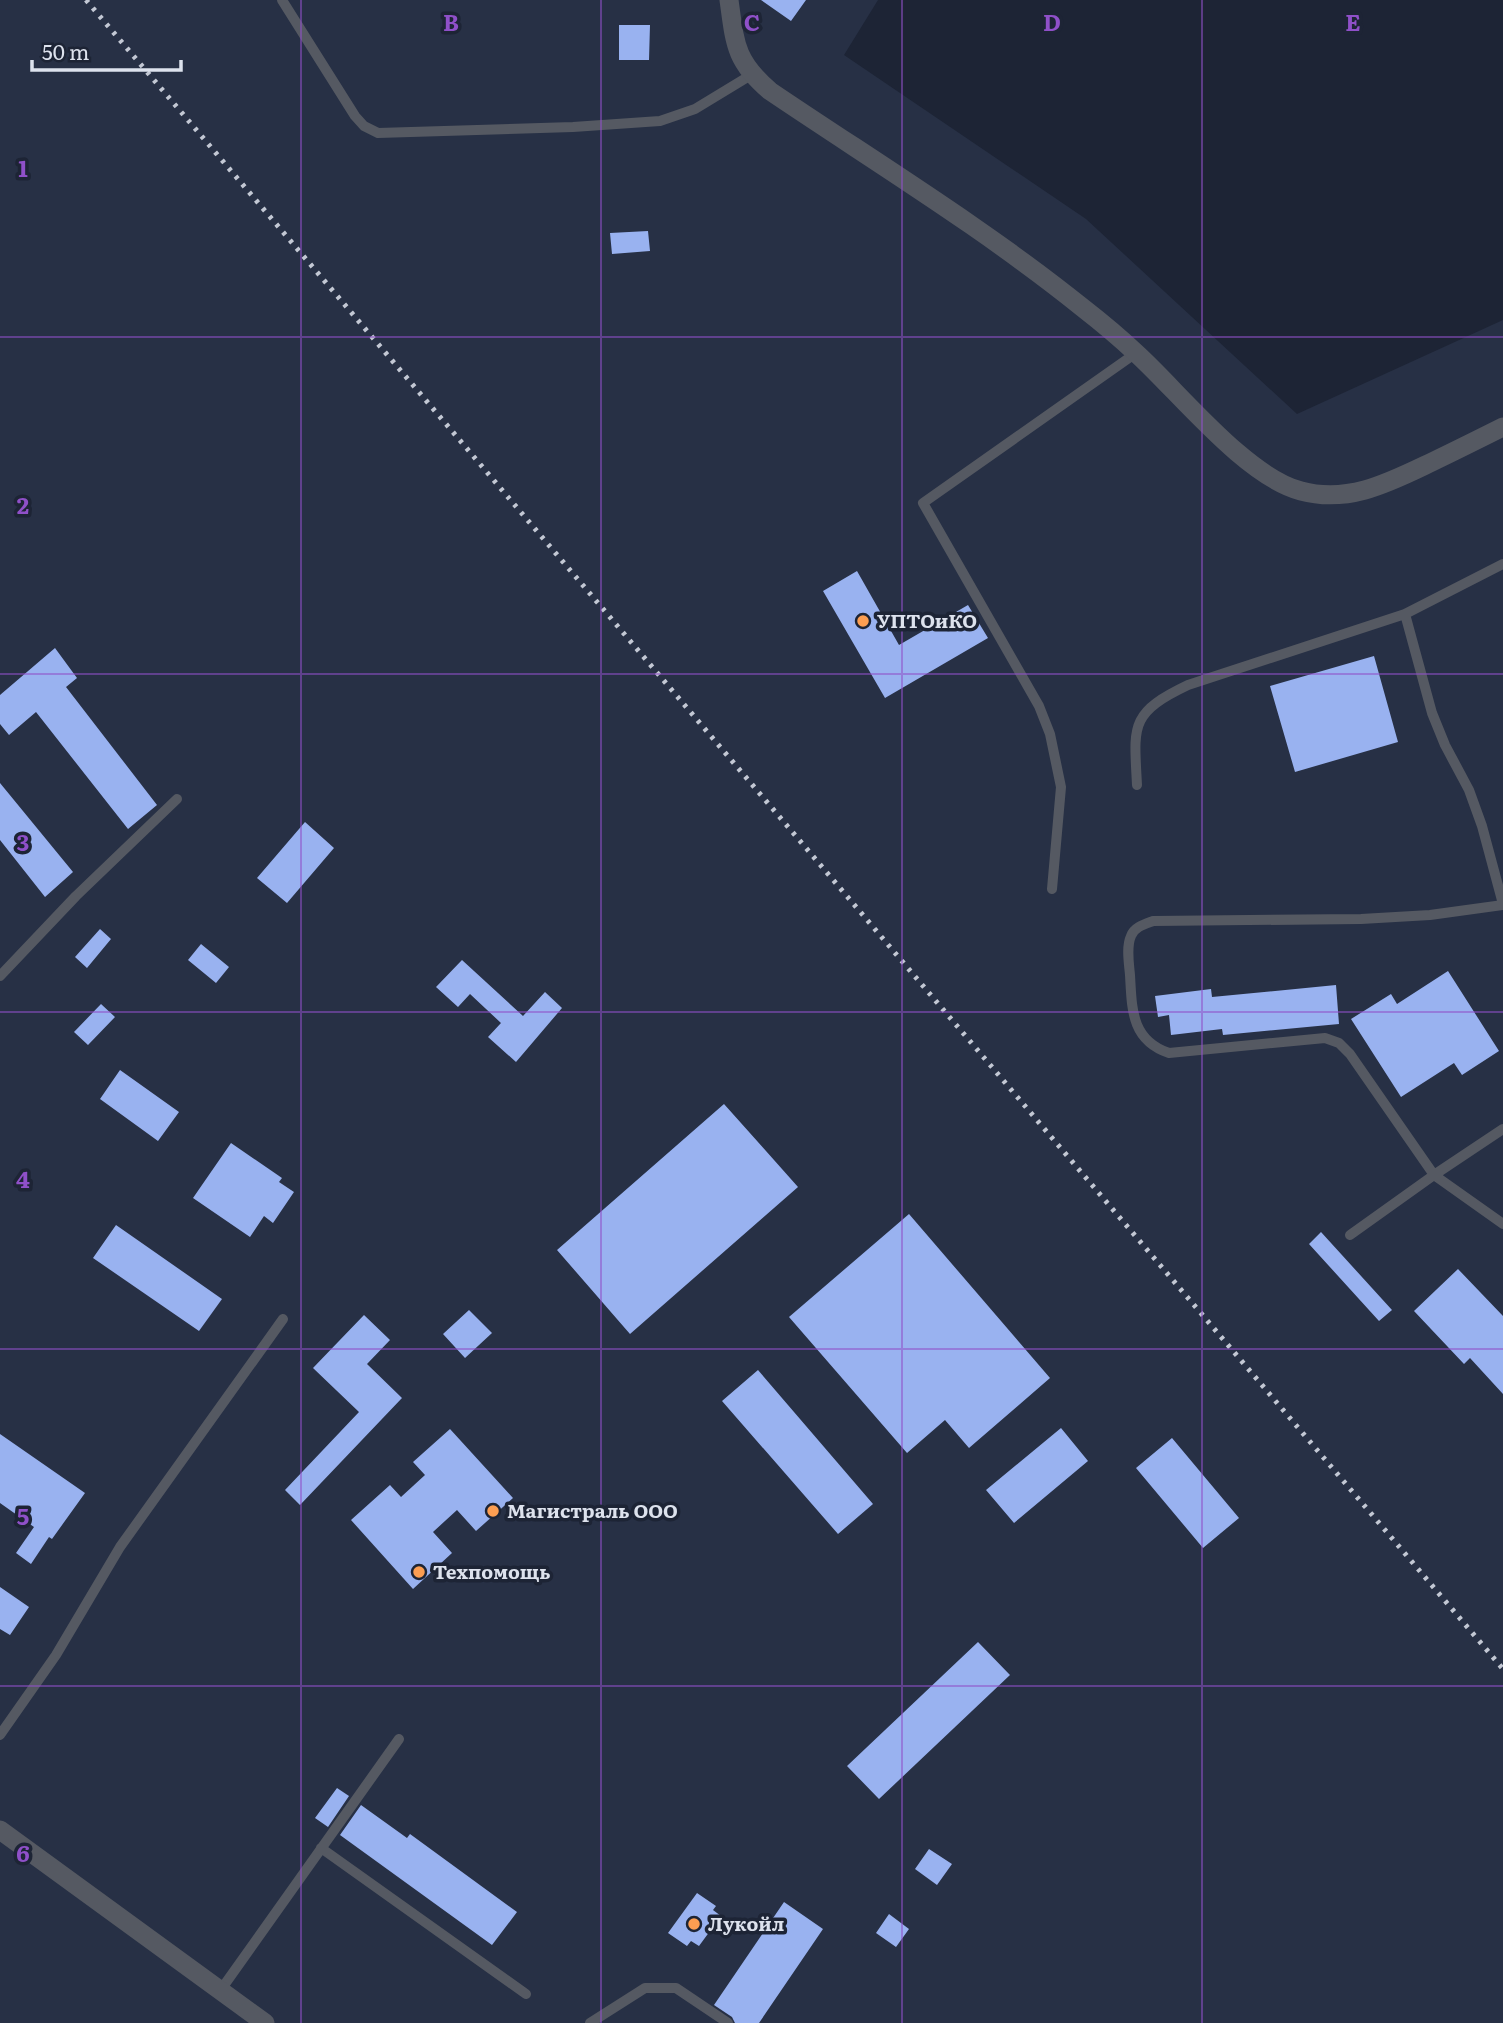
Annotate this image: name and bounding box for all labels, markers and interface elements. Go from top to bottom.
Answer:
text: B [443,4,459,38]
text: C [744,4,760,38]
text: D [1043,4,1061,38]
text: E [1345,4,1361,38]
scale bar [32,28,180,72]
text: 50 m [42,35,89,66]
text: 1 [18,150,28,184]
text: 2 [17,487,29,521]
place label: УПТОиКО [877,606,977,634]
marker: УПТОиКО [855,613,871,629]
text: 3 [17,824,29,858]
text: 4 [16,1161,30,1195]
place label: Магистраль ООО [507,1496,678,1524]
text: 5 [17,1498,29,1532]
marker: Магистраль ООО [485,1503,501,1519]
place label: Техпомощь [433,1557,550,1585]
marker: Техпомощь [411,1564,427,1580]
text: 6 [16,1835,30,1869]
place label: Лукойл [708,1909,784,1937]
marker: Лукойл [686,1916,702,1932]

